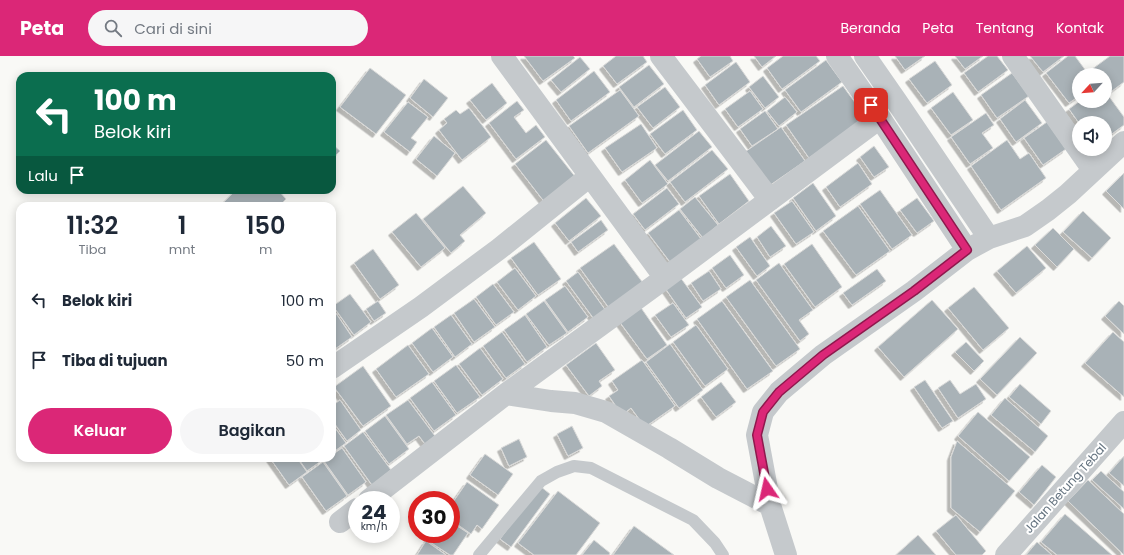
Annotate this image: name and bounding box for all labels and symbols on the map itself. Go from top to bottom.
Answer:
north arrow [1072,68,1112,108]
pin [854,88,888,122]
street label: Jalan Betung Tebal [1020,439,1110,537]
position arrow [746,468,788,510]
speed limit sign: 30 [408,491,460,543]

